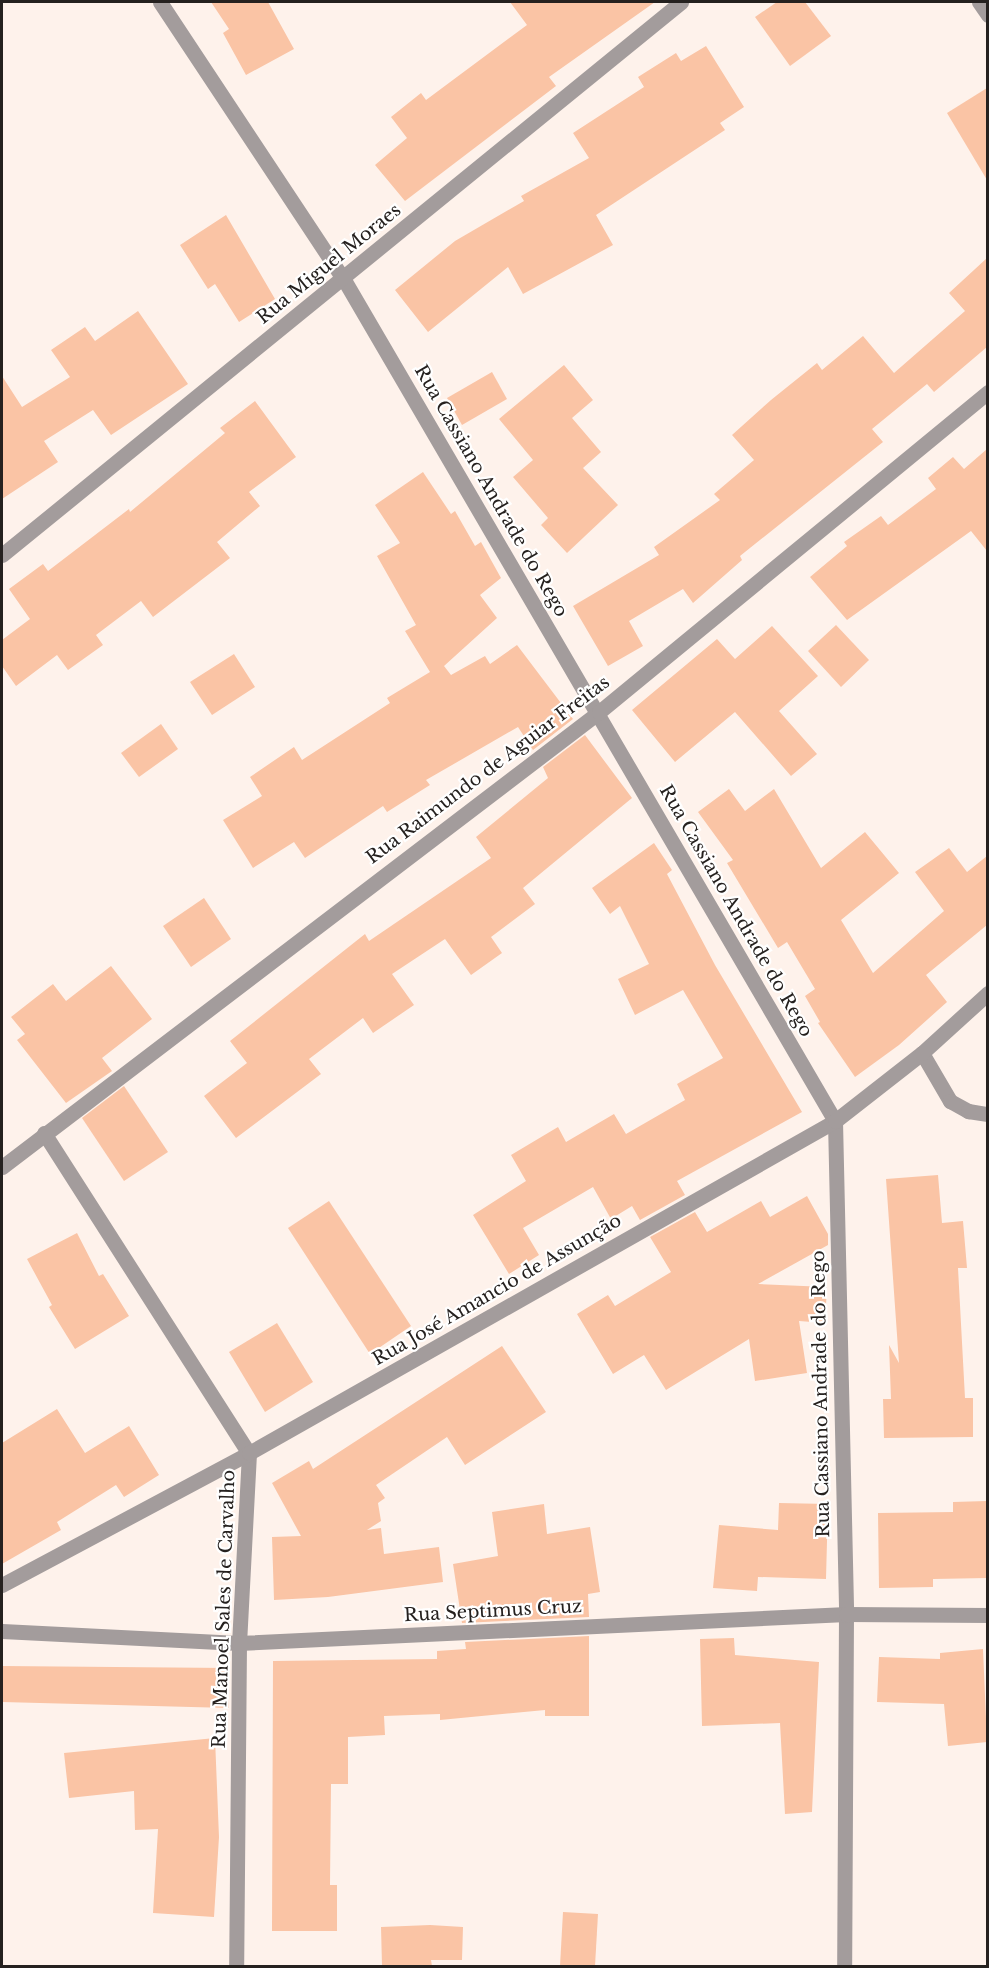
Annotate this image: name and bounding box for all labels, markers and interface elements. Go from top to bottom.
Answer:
street label: Rua Miguel Moraes [253,199,405,329]
street label: Rua Cassiano Andrade do Rego [410,361,572,621]
street label: Rua Raimundo de Aguiar Freitas [362,671,614,869]
street label: Rua Cassiano Andrade do Rego [655,781,817,1041]
street label: Rua José Amancio de Assunção [368,1209,626,1371]
street label: Rua Cassiano Andrade do Rego [808,1250,834,1538]
street label: Rua Manoel Sales de Carvalho [208,1469,240,1749]
street label: Rua Septimus Cruz [403,1596,583,1626]

